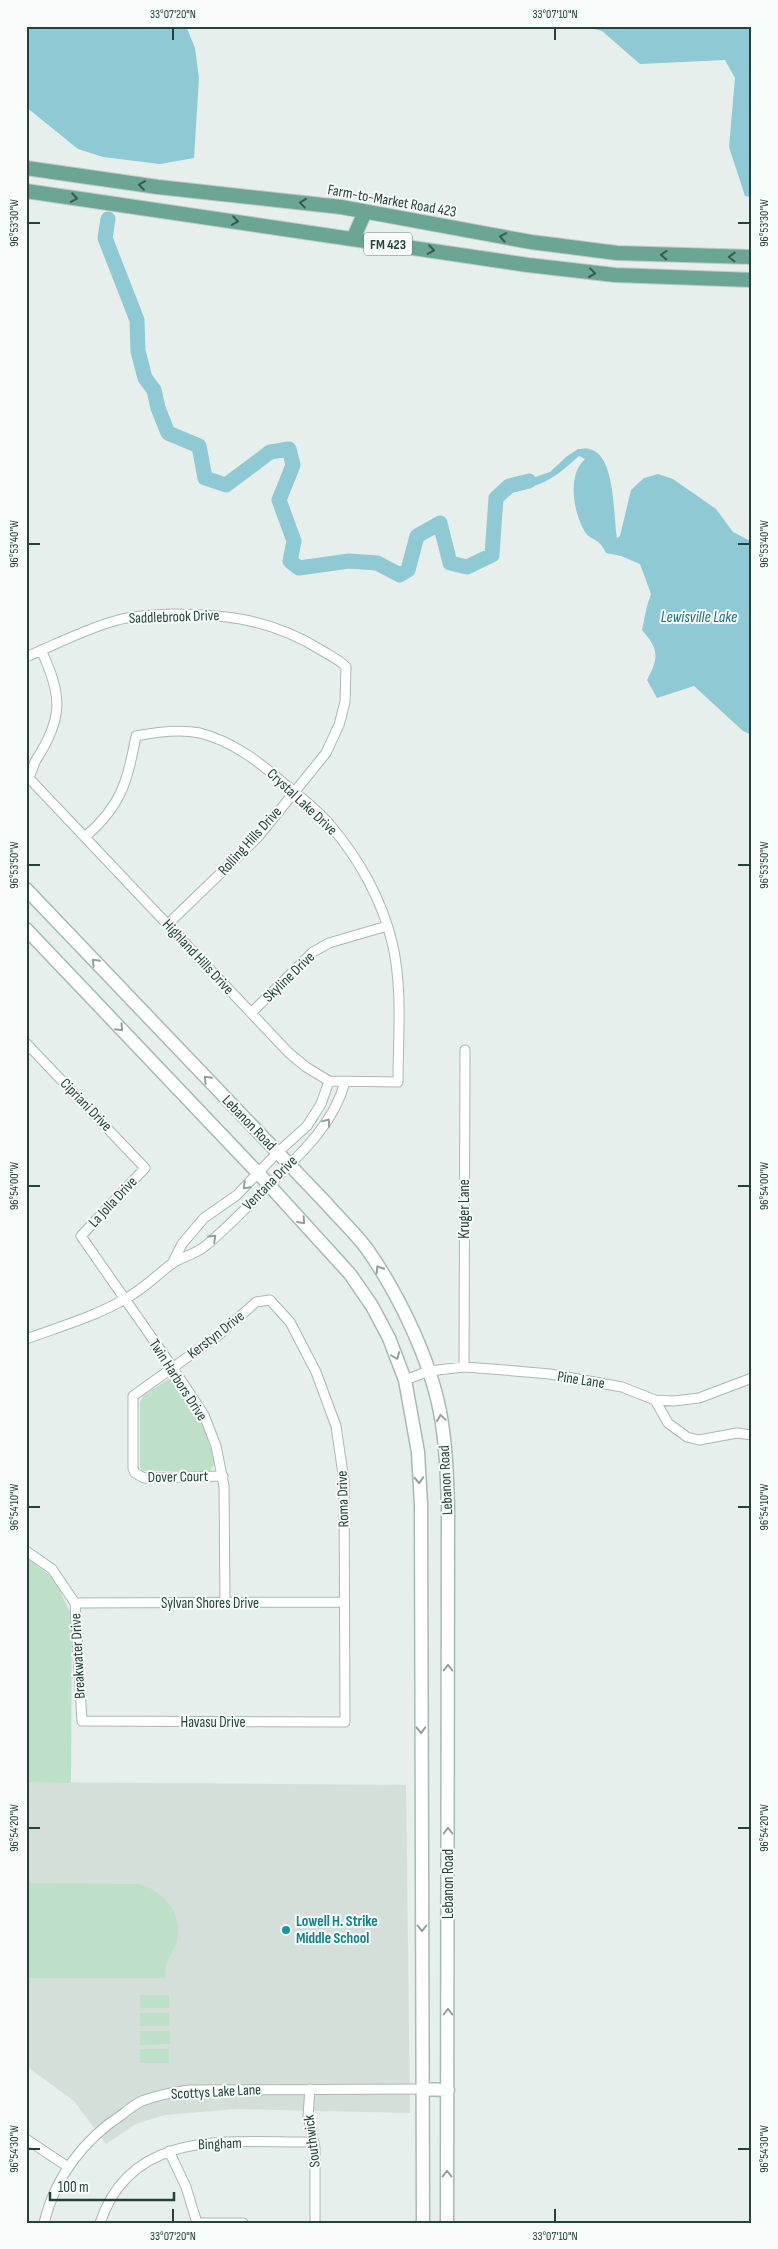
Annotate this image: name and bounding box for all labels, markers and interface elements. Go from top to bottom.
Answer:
text: 33°07'20"N [150,7,196,22]
text: 33°07'10"N [532,7,578,22]
one-way arrow [137,180,146,190]
street label: Farm-to-Market Road 423 [326,180,458,222]
one-way arrow [70,192,79,202]
one-way arrow [299,198,307,209]
text: 96°53'30"W [7,199,22,247]
text: 96°53'30"W [757,199,772,247]
one-way arrow [231,216,240,226]
road number: FM 423 [364,232,412,255]
one-way arrow [498,232,507,243]
one-way arrow [426,245,435,255]
one-way arrow [660,250,668,261]
one-way arrow [728,252,736,262]
one-way arrow [588,267,596,278]
text: 96°53'40"W [7,520,22,568]
text: 96°53'40"W [757,520,772,568]
street label: Saddlebrook Drive [128,606,220,628]
water label: Lewisville Lake [661,608,737,627]
street label: Crystal Lake Drive [263,764,341,840]
street label: Rolling Hills Drive [214,803,286,879]
text: 96°53'50"W [7,841,22,889]
text: 96°53'50"W [757,841,772,889]
street label: Highland Hills Drive [158,915,238,999]
street label: Skyline Drive [259,948,319,1006]
one-way arrow [92,958,101,967]
one-way arrow [114,1022,123,1031]
street label: Cipriani Drive [56,1074,116,1136]
one-way arrow [204,1076,213,1085]
street label: Lebanon Road [218,1091,280,1155]
one-way arrow [321,1119,329,1128]
street label: Ventana Drive [239,1152,301,1214]
text: 96°54'00"W [7,1162,22,1210]
text: 96°54'00"W [757,1162,772,1210]
street label: La Jolla Drive [85,1173,141,1231]
street label: Kruger Lane [455,1179,474,1239]
one-way arrow [243,1180,252,1189]
one-way arrow [296,1215,305,1224]
one-way arrow [208,1235,217,1244]
one-way arrow [376,1266,386,1275]
street label: Kerstyn Drive [184,1307,248,1363]
street label: Twin Harbors Drive [145,1336,211,1424]
one-way arrow [389,1351,400,1360]
street label: Pine Lane [556,1367,606,1393]
one-way arrow [436,1414,447,1422]
street label: Lebanon Road [435,1445,457,1515]
street label: Dover Court [148,1467,209,1487]
street label: Roma Drive [333,1470,353,1528]
one-way arrow [414,1476,425,1484]
text: 96°54'10"W [7,1483,22,1530]
text: 96°54'10"W [757,1483,772,1530]
street label: Sylvan Shores Drive [161,1594,259,1613]
street label: Breakwater Drive [66,1613,90,1699]
one-way arrow [443,1664,453,1672]
street label: Havasu Drive [181,1713,245,1732]
one-way arrow [415,1726,426,1734]
text: 96°54'20"W [7,1804,22,1852]
text: 96°54'20"W [757,1804,772,1852]
one-way arrow [443,1826,453,1834]
street label: Lebanon Road [439,1849,458,1919]
place label: Lowell H. Strike Middle School [296,1912,378,1948]
marker: Lowell H. Strike Middle School [280,1924,292,1936]
one-way arrow [417,1925,427,1933]
one-way arrow [443,2007,453,2015]
street label: Scottys Lake Lane [170,2080,262,2104]
street label: Southwick [299,2113,325,2168]
text: 96°54'30"W [7,2125,22,2173]
text: 96°54'30"W [757,2125,772,2173]
street label: Bingham [198,2134,242,2154]
scale bar [50,2169,174,2201]
one-way arrow [442,2170,452,2178]
text: 100 m [58,2178,89,2197]
text: 33°07'20"N [150,2229,196,2244]
text: 33°07'10"N [532,2229,578,2244]

